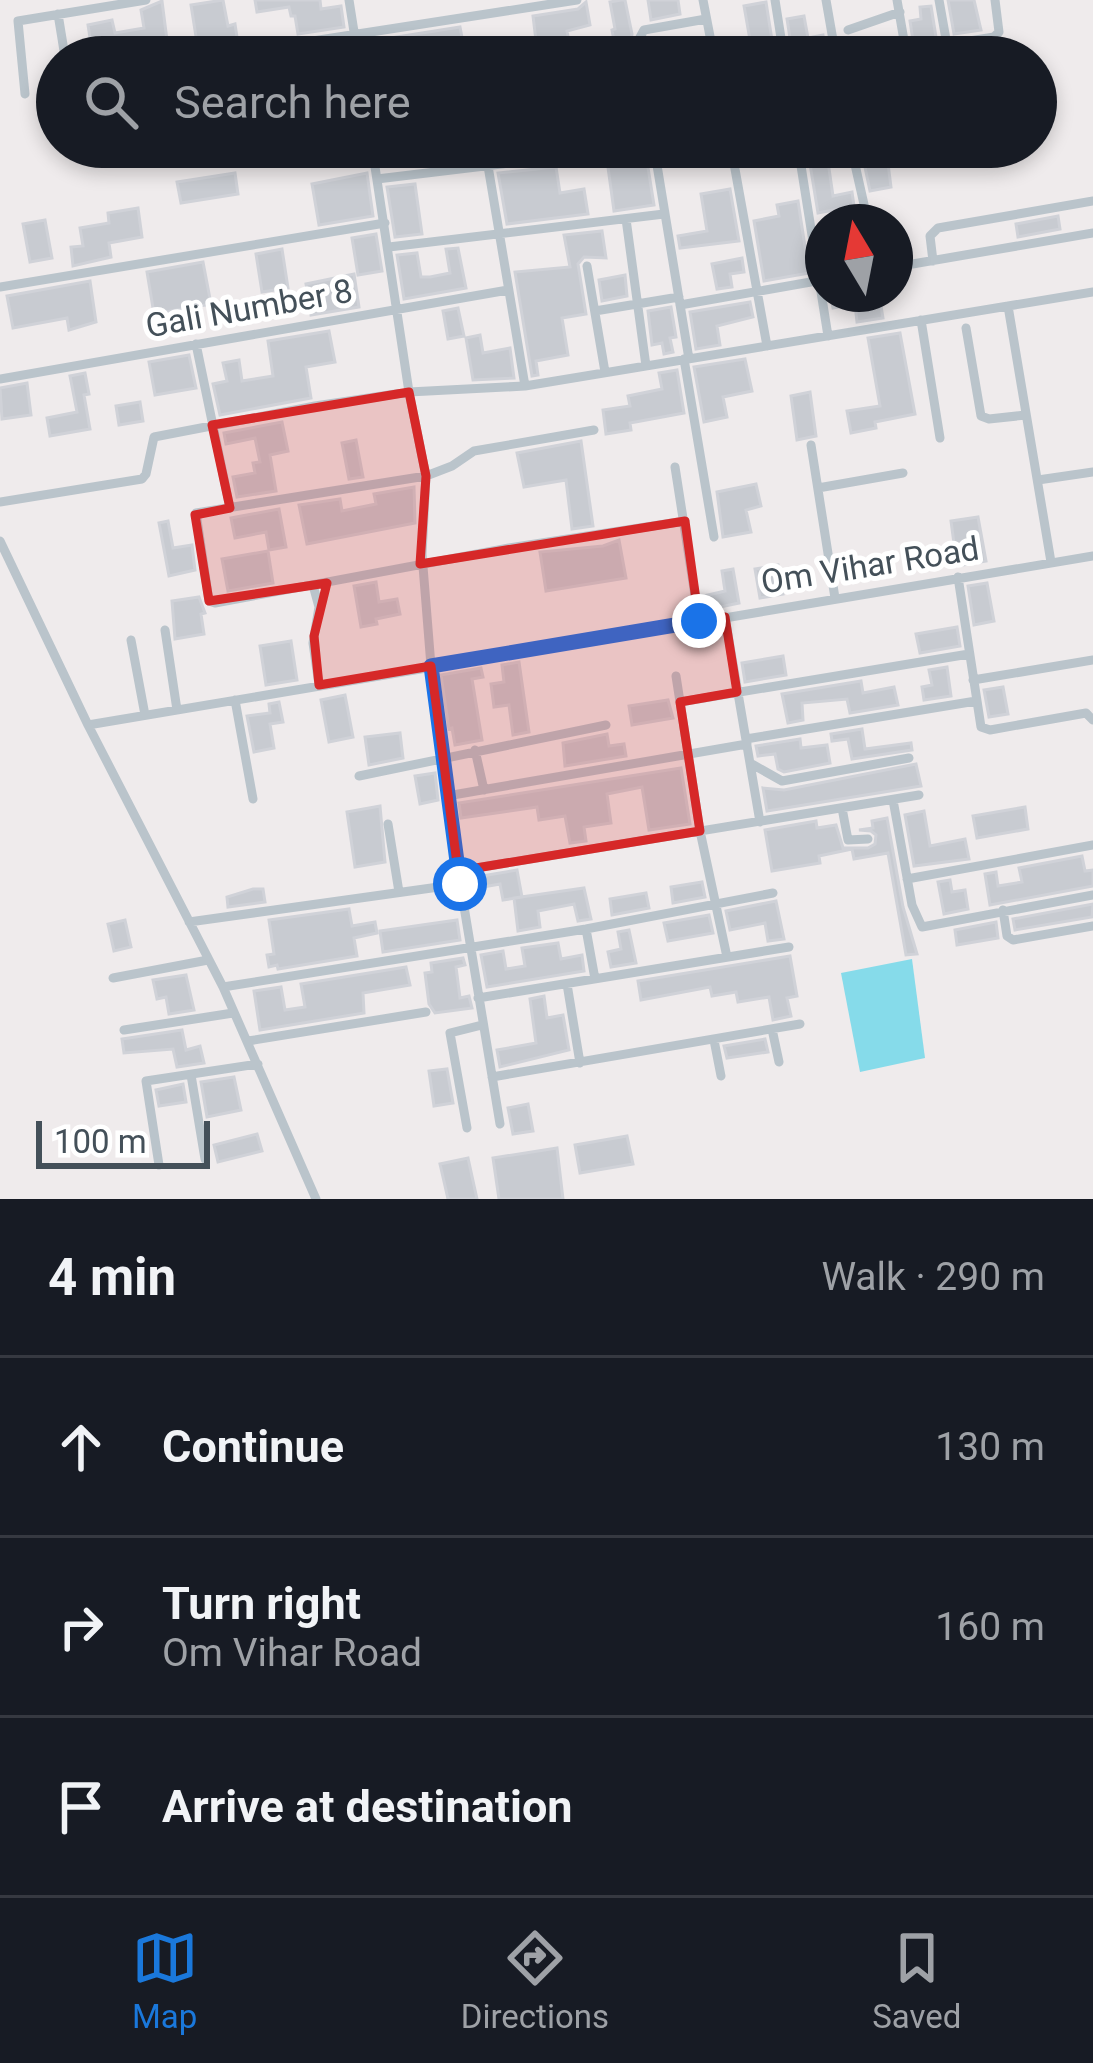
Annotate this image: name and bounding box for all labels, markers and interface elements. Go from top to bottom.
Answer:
search box [36,36,1057,168]
icon: search [78,69,144,135]
text: Search here [174,76,411,129]
north arrow [805,204,913,312]
street label: Gali Number 8 [143,271,355,345]
street label: Om Vihar Road [758,529,982,601]
route end [672,594,726,648]
route start [433,857,487,911]
scale bar [36,1115,210,1168]
text: 100 m [54,1122,147,1161]
text: 4 min [48,1248,176,1307]
text: Walk · 290 m [821,1254,1045,1300]
icon: ahead [48,1414,114,1480]
text: Continue [162,1420,344,1473]
text: 130 m [935,1424,1045,1470]
text: Turn right [162,1577,361,1630]
icon: right [48,1594,114,1660]
text: 160 m [935,1604,1045,1650]
text: Om Vihar Road [162,1630,422,1676]
icon: arrive [48,1774,114,1840]
text: Arrive at destination [162,1780,573,1833]
tab: Map [132,1925,198,2036]
tab: Directions [461,1925,609,2036]
tab: Saved [872,1925,961,2036]

